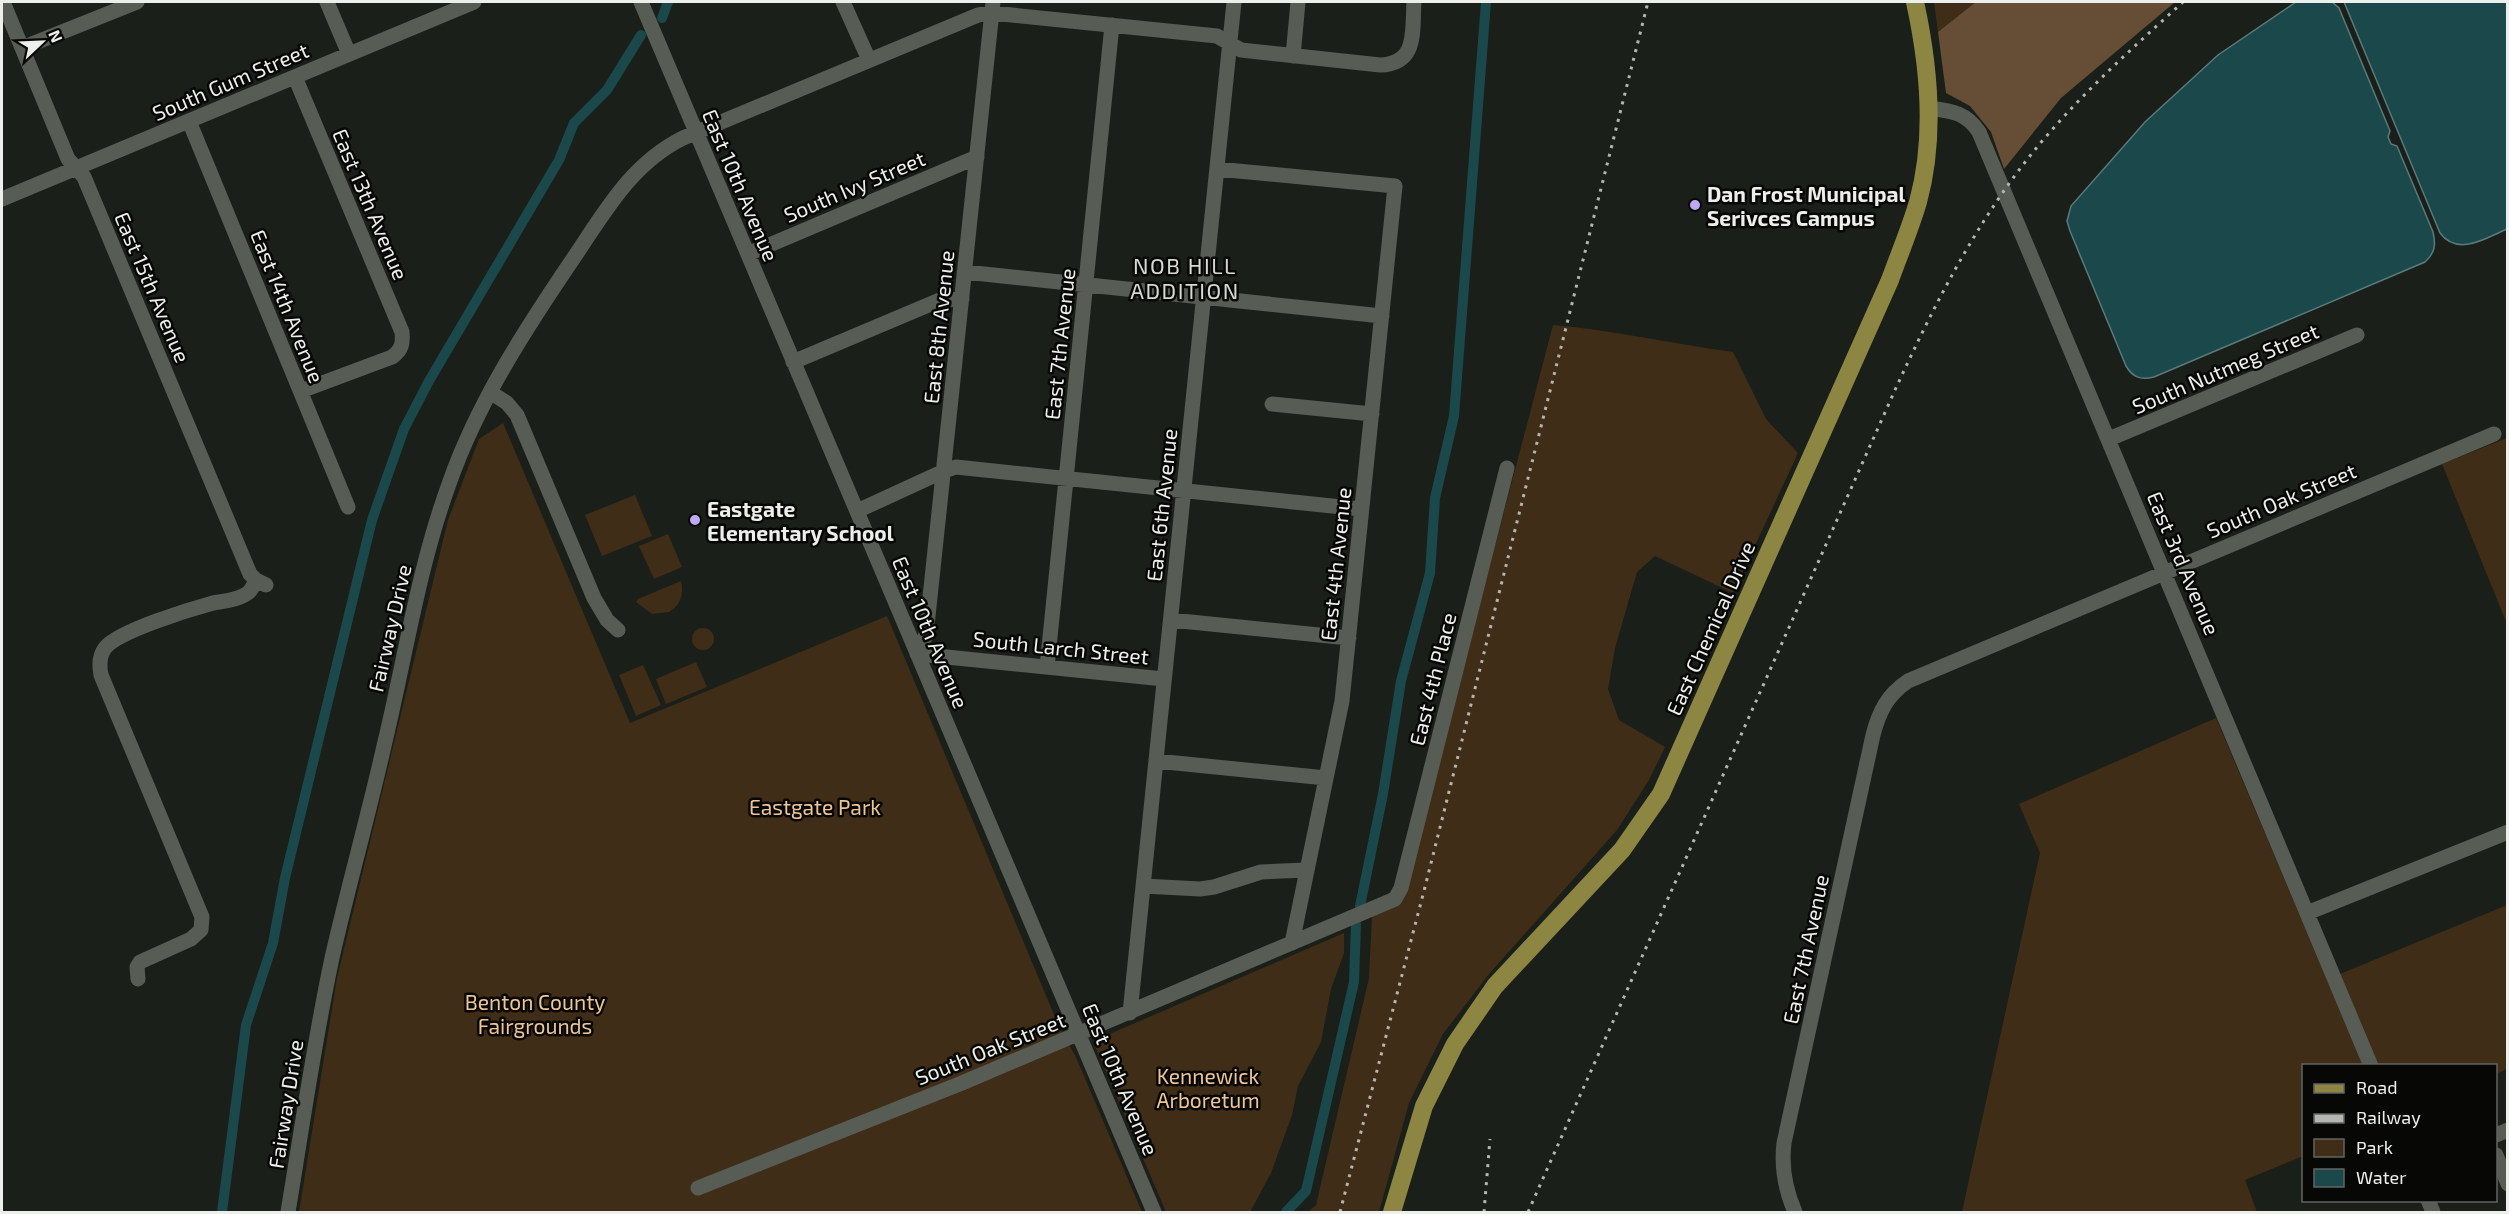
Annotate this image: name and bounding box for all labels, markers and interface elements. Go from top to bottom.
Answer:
north arrow [12,12,72,72]
text: N [45,27,67,45]
street label: South Gum Street [148,37,312,125]
street label: East 10th Avenue [698,105,784,265]
street label: East 13th Avenue [328,125,414,283]
street label: South Ivy Street [780,145,928,227]
place label: Dan Frost Municipal Serivces Campus [1707,181,1905,230]
marker: Dan Frost Municipal Serivces Campus [1688,198,1702,212]
street label: East 15th Avenue [110,208,196,366]
street label: East 14th Avenue [246,226,330,386]
street label: East 8th Avenue [918,249,958,405]
district label: NOB HILL ADDITION [1130,252,1240,303]
street label: East 7th Avenue [1039,267,1079,421]
street label: South Nutmeg Street [2128,317,2322,419]
street label: East 6th Avenue [1141,427,1181,583]
street label: South Oak Street [2203,457,2359,543]
street label: East 4th Avenue [1315,486,1355,642]
street label: East 3rd Avenue [2143,488,2225,638]
place label: Eastgate Elementary School [707,496,894,546]
marker: Eastgate Elementary School [688,513,702,527]
street label: East Chemical Drive [1660,537,1760,719]
street label: East 10th Avenue [888,552,974,712]
street label: Fairway Drive [362,562,416,694]
street label: East 4th Place [1403,610,1461,748]
street label: South Larch Street [972,625,1150,669]
park label: Eastgate Park [749,794,881,819]
street label: East 7th Avenue [1777,872,1833,1026]
park label: Benton County Fairgrounds [465,989,605,1038]
street label: East 10th Avenue [1078,999,1164,1159]
street label: South Oak Street [911,1007,1069,1089]
street label: Fairway Drive [262,1038,308,1170]
park label: Kennewick Arboretum [1156,1063,1260,1112]
legend [2302,1064,2497,1202]
text: Road [2356,1076,2397,1098]
text: Railway [2356,1106,2421,1128]
text: Park [2356,1136,2393,1158]
text: Water [2356,1166,2406,1188]

